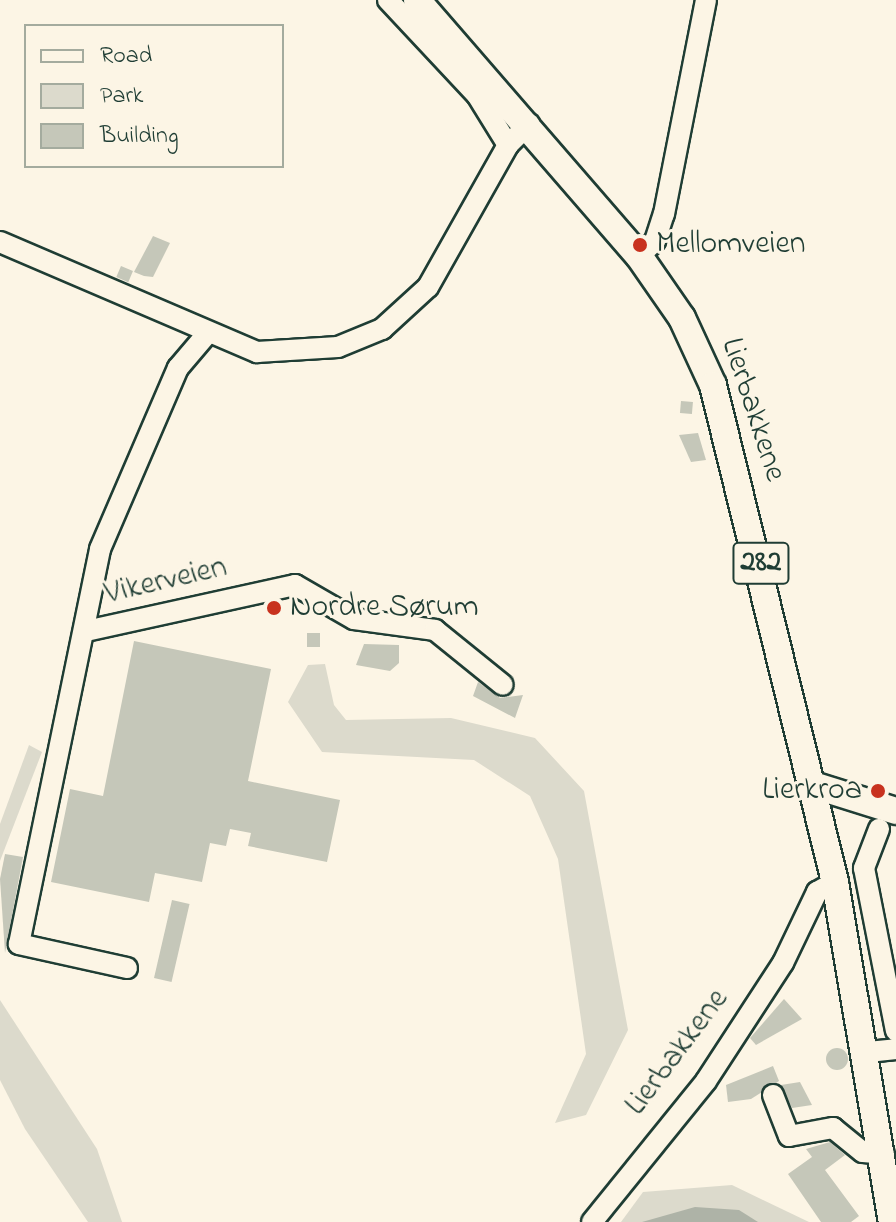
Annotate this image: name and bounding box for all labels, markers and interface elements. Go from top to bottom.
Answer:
legend [24,24,284,168]
text: Road [100,39,152,74]
text: Park [100,79,143,114]
text: Building [100,119,179,154]
place label: Mellomveien [656,226,806,264]
marker: Mellomveien [631,236,649,254]
street label: Lierbakkene [711,333,793,487]
road number: 282 [731,537,791,589]
street label: Vikerveien [101,549,231,615]
place label: Nordre Sørum [290,589,479,627]
marker: Nordre Sørum [265,599,283,617]
place label: Lierkroa [762,772,862,810]
marker: Lierkroa [869,782,887,800]
street label: Lierbakkene [618,982,738,1124]

